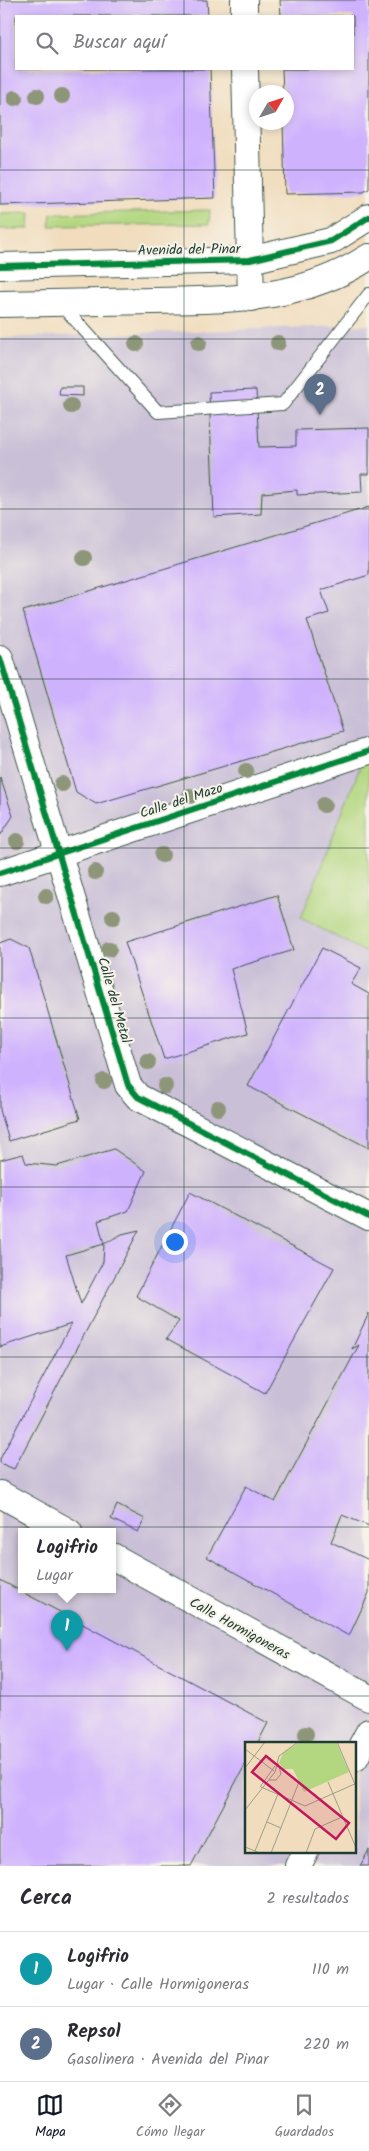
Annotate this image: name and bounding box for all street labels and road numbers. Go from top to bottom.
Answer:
street label: Avenida del Pinar [138,238,242,262]
street label: Calle del Mazo [137,777,226,825]
street label: Calle del Metal [91,955,137,1047]
street label: Calle Hormigoneras [185,1592,294,1666]

